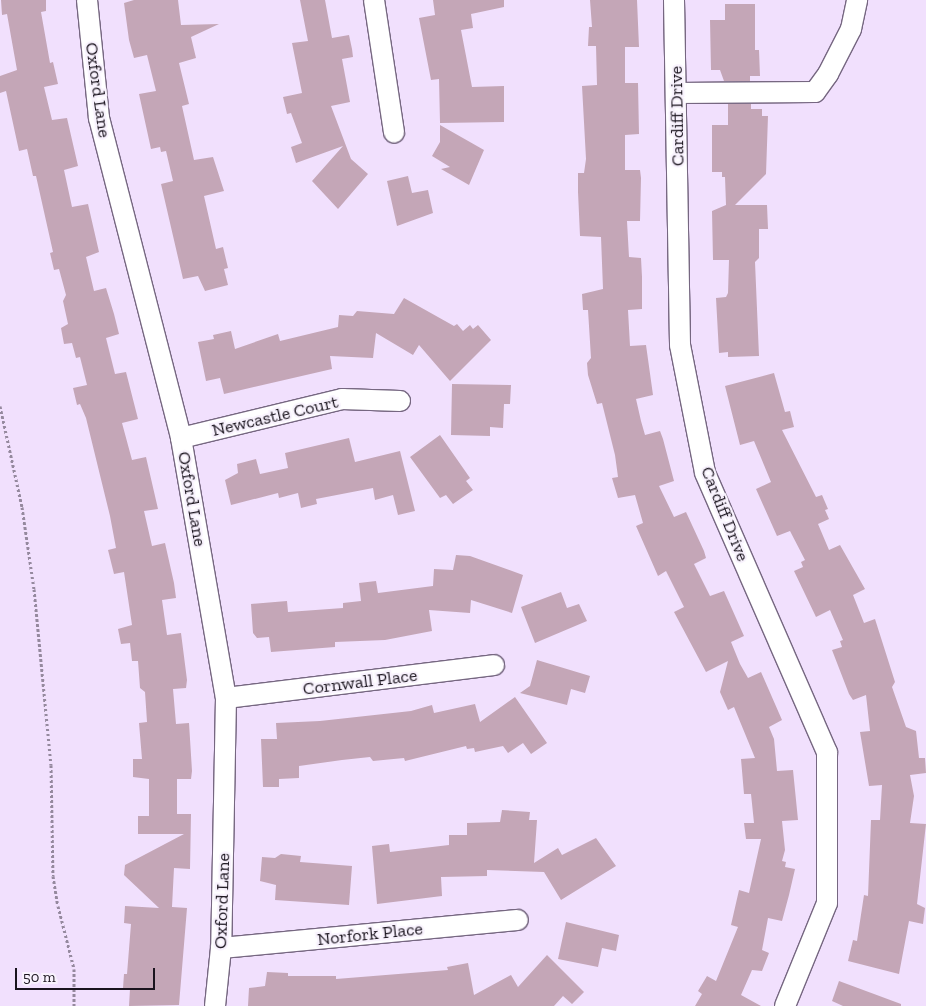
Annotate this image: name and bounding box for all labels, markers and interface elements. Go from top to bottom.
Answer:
street label: Oxford Lane [81,41,115,139]
street label: Cardiff Drive [665,66,689,166]
street label: Newcastle Court [210,391,340,441]
street label: Oxford Lane [173,450,211,548]
street label: Cardiff Drive [696,463,754,565]
street label: Cornwall Place [302,664,418,700]
street label: Oxford Lane [210,853,234,949]
street label: Norfork Place [316,918,424,950]
scale bar [18,958,158,990]
text: 50 m [23,968,56,986]

